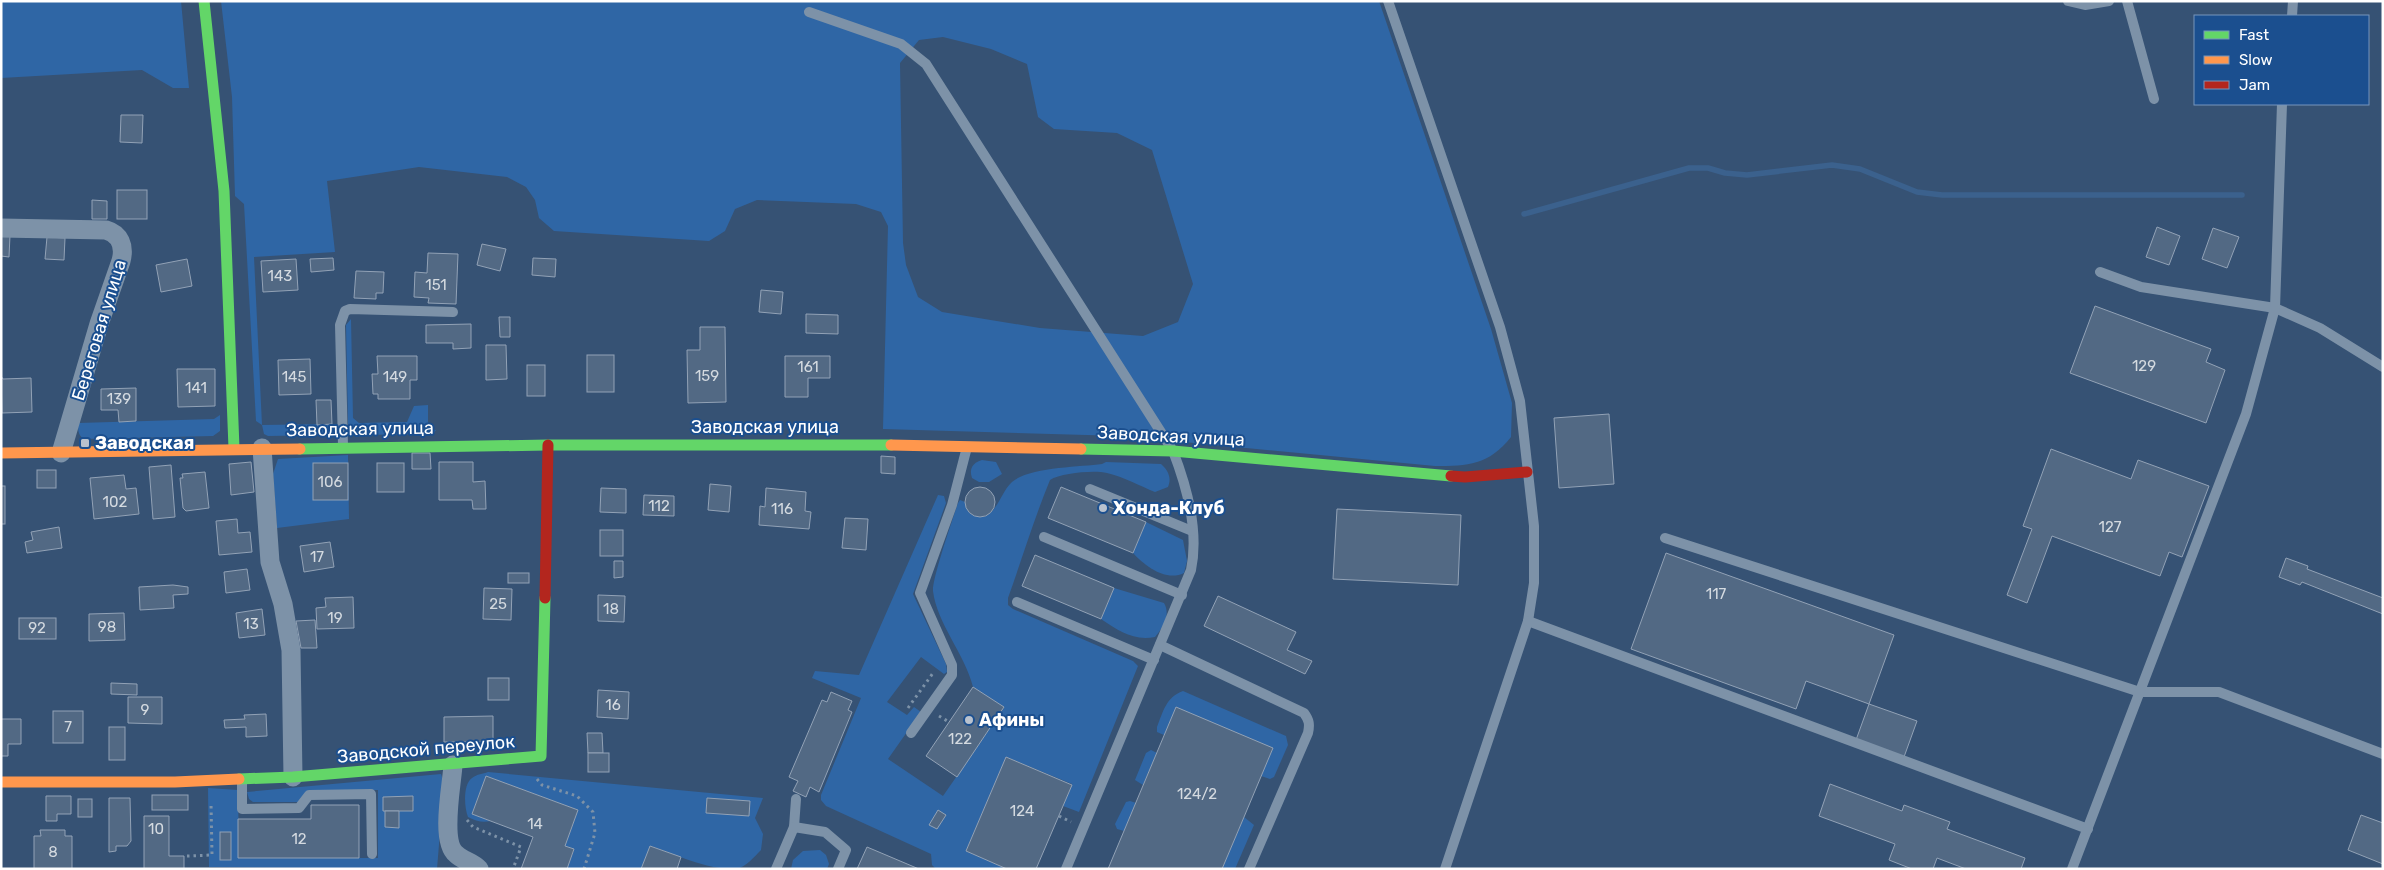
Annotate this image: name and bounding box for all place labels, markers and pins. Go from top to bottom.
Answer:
place label: Заводская [95,432,194,454]
marker: Заводская [79,437,91,449]
place label: Хонда-Клуб [1113,497,1224,519]
marker: Хонда-Клуб [1097,502,1109,514]
place label: Афины [979,709,1044,731]
marker: Афины [963,714,975,726]

